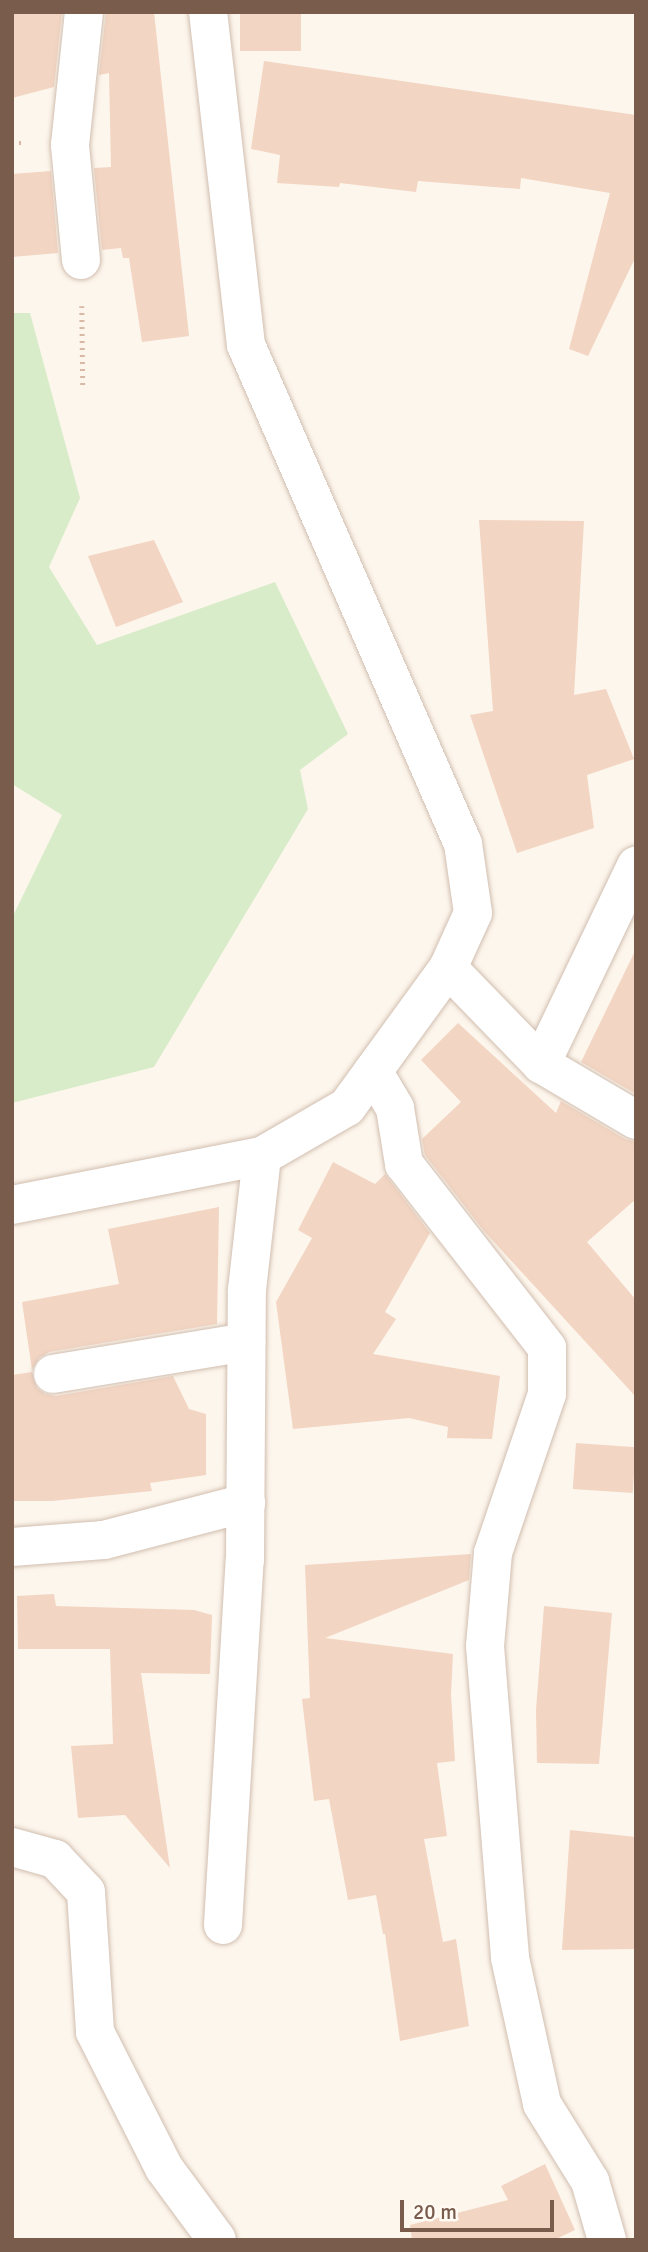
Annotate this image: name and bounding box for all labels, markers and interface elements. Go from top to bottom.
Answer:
scale bar [403,2186,557,2230]
text: 20 m [413,2199,457,2225]

